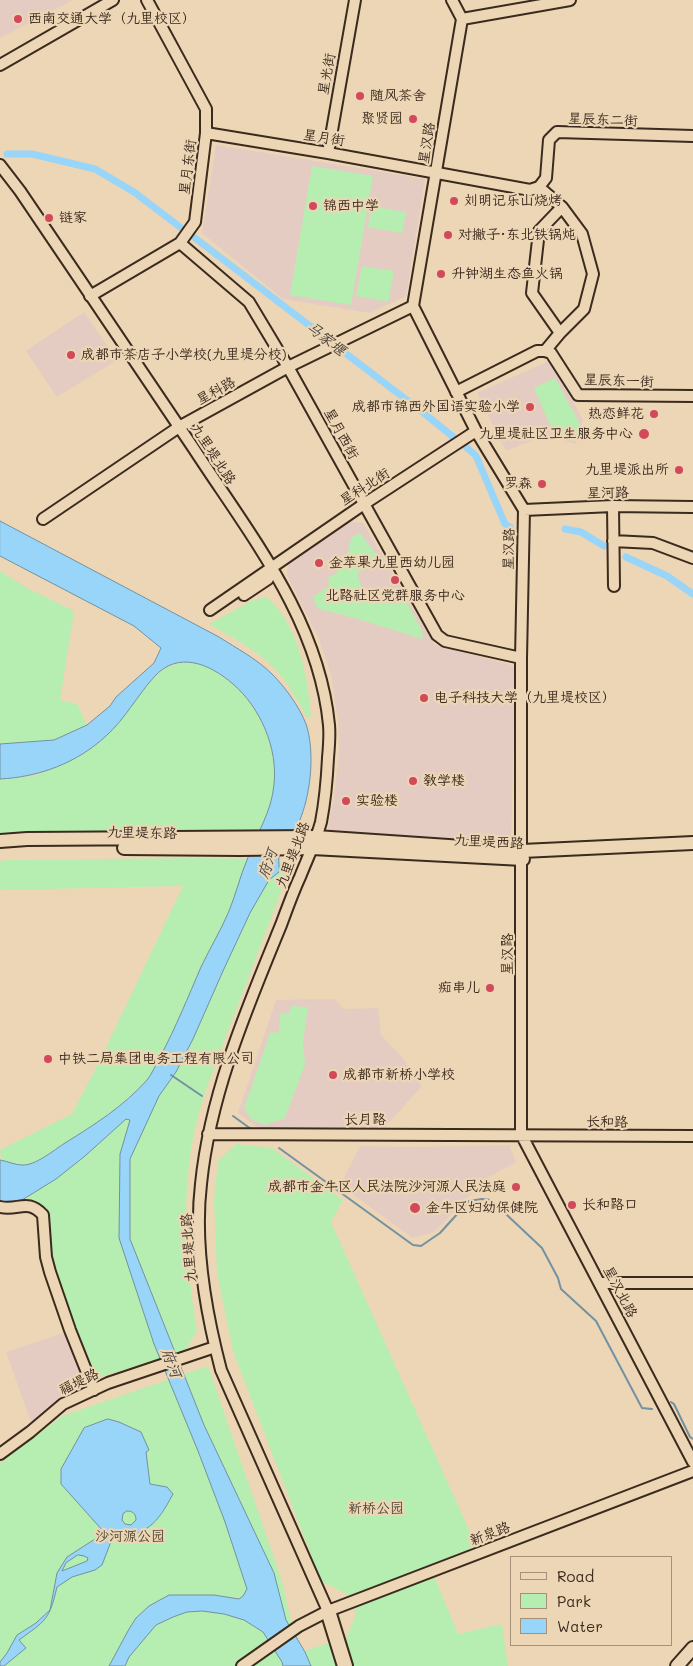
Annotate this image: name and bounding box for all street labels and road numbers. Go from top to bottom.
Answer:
street label: 星光街 [315,52,339,96]
street label: 星辰东二街 [568,110,638,130]
street label: 星汉路 [415,121,439,165]
street label: 星月街 [302,126,346,150]
street label: 星月东街 [176,138,200,196]
street label: 星辰东一街 [584,371,654,391]
street label: 星科路 [194,373,238,409]
street label: 星月西街 [320,405,362,463]
street label: 九里堤北路 [187,420,239,488]
street label: 星科北街 [337,465,393,509]
street label: 星河路 [587,484,629,502]
street label: 星汉路 [500,528,518,570]
street label: 九里堤北路 [273,819,313,891]
street label: 九里堤东路 [107,824,177,842]
street label: 九里堤西路 [454,832,524,852]
street label: 星汉路 [500,933,516,975]
street label: 长月路 [344,1112,386,1128]
street label: 长和路 [586,1113,628,1131]
street label: 九里堤北路 [178,1212,200,1284]
street label: 星汉北路 [599,1263,641,1321]
street label: 福堤路 [56,1365,102,1399]
street label: 新泉路 [467,1519,513,1549]

